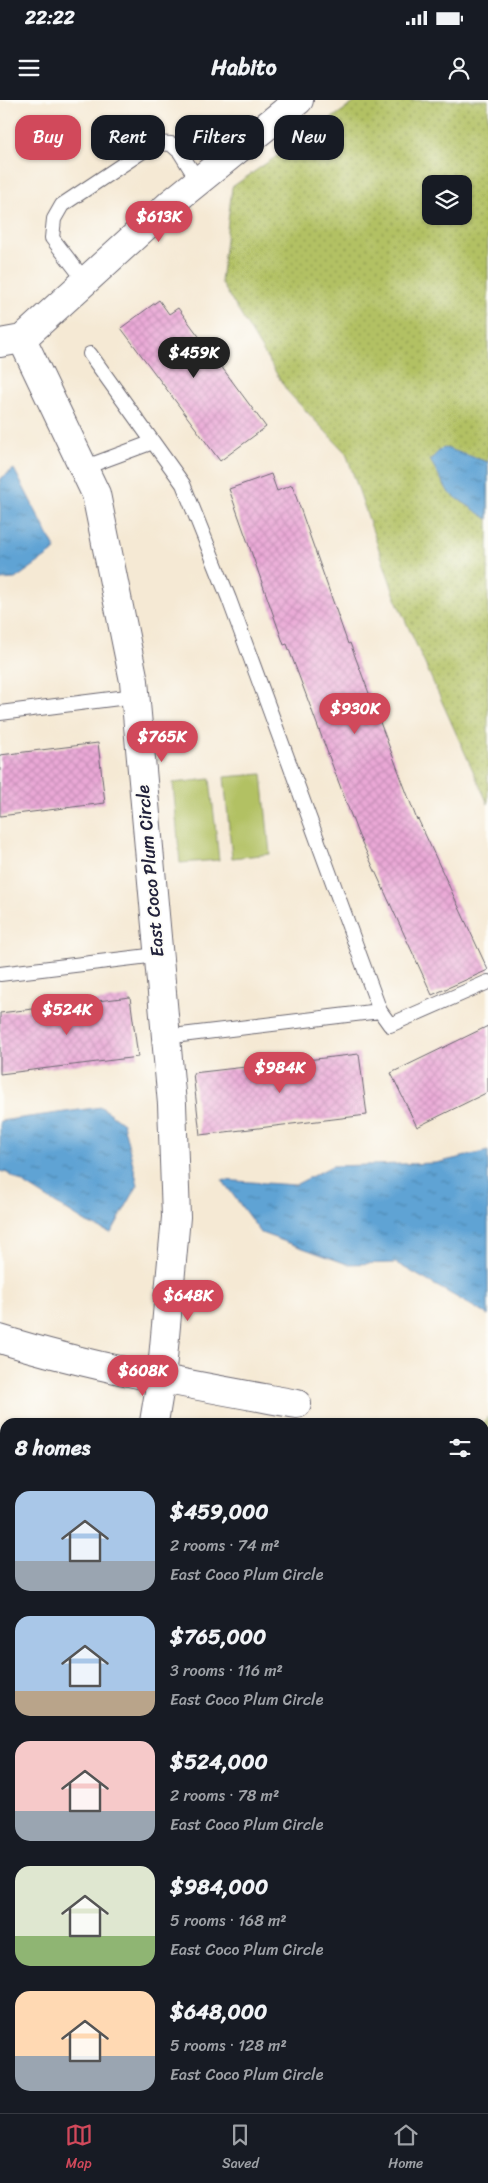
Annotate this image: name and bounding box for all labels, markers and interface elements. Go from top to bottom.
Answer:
text: 22:22 [25,1,75,34]
text: Habito [211,48,277,87]
icon: menu [15,54,43,82]
icon: person [445,54,473,82]
chip: Buy [15,115,81,160]
chip: Rent [91,115,165,160]
chip: Filters [175,115,264,160]
chip: New [274,115,344,160]
map controls [422,175,472,225]
button: layers [422,175,472,225]
pin: $613K [124,200,194,243]
text: $613K [136,202,182,231]
pin: $459K [159,336,229,379]
text: $459K [169,338,219,367]
pin: $930K [320,692,390,735]
text: $930K [330,694,380,723]
pin: $765K [127,720,197,763]
text: $765K [138,722,186,751]
street label: East Coco Plum Circle [127,783,173,958]
pin: $524K [32,994,102,1036]
text: $524K [42,995,92,1024]
pin: $984K [245,1052,315,1094]
text: $984K [255,1053,305,1082]
pin: $648K [153,1280,223,1322]
text: $648K [163,1281,213,1310]
pin: $608K [108,1354,178,1397]
text: $608K [118,1356,168,1385]
text: 8 homes [15,1429,90,1467]
icon: filters [446,1434,474,1462]
text: $459,000 [170,1493,268,1531]
icon: home [55,1511,115,1571]
text: 2 rooms · 74 m² [170,1531,280,1560]
text: East Coco Plum Circle [170,1560,323,1589]
text: $765,000 [170,1618,266,1656]
icon: home [55,1636,115,1696]
text: 3 rooms · 116 m² [170,1656,283,1685]
text: East Coco Plum Circle [170,1685,323,1714]
text: $524,000 [170,1743,268,1781]
icon: home [55,1761,115,1821]
text: 2 rooms · 78 m² [170,1781,279,1810]
text: East Coco Plum Circle [170,1810,323,1839]
text: $984,000 [170,1868,268,1906]
icon: home [55,1886,115,1946]
text: 5 rooms · 168 m² [170,1906,287,1935]
text: East Coco Plum Circle [170,1935,323,1964]
text: $648,000 [170,1993,267,2031]
icon: home [55,2011,115,2071]
text: 5 rooms · 128 m² [170,2031,287,2060]
text: East Coco Plum Circle [170,2060,323,2089]
tab: Map [65,2121,93,2176]
tab: Saved [222,2121,259,2176]
tab: Home [388,2121,423,2176]

